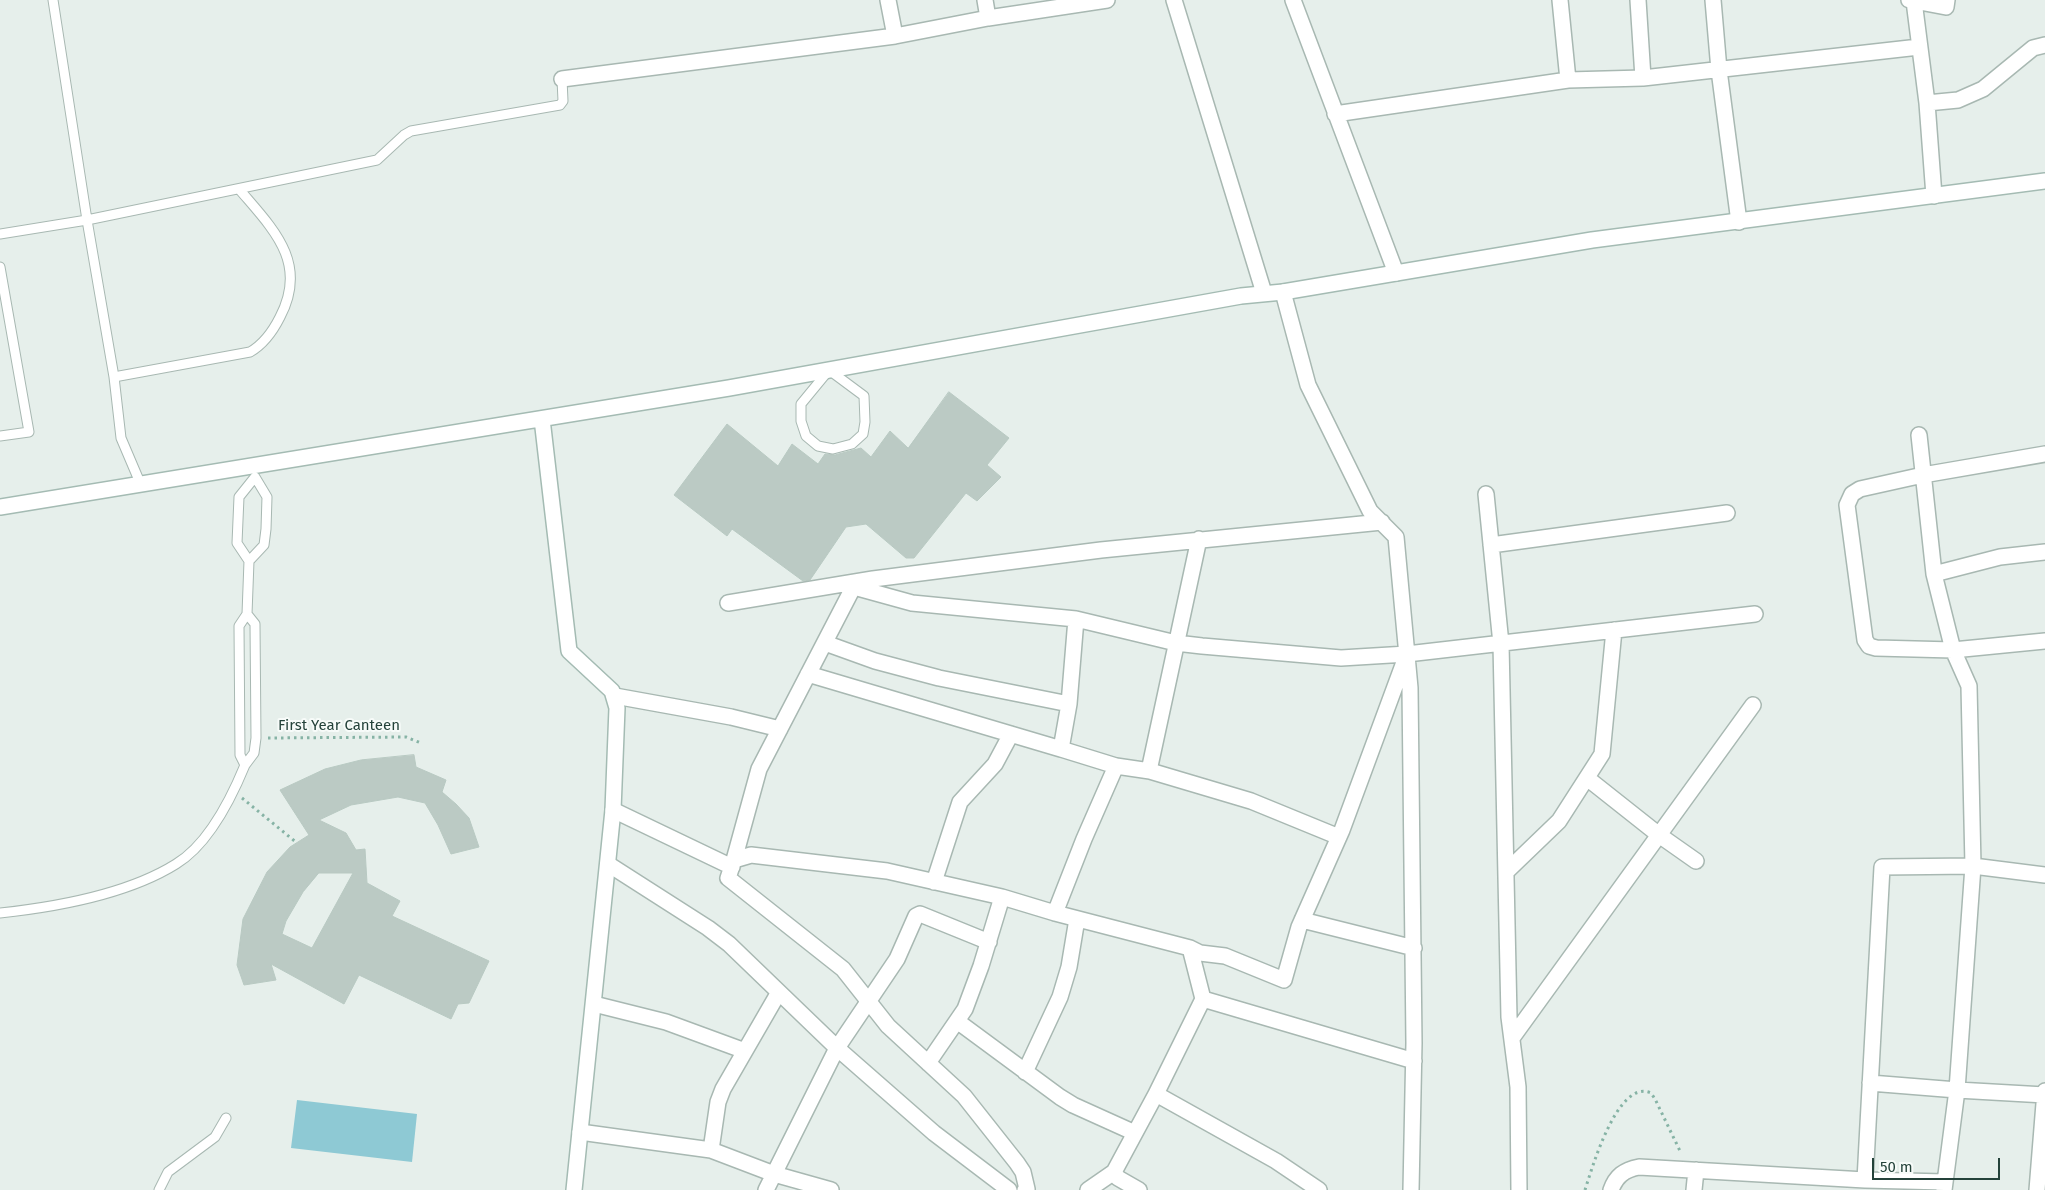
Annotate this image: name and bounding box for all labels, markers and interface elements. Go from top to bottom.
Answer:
street label: First Year Canteen [278,717,400,735]
scale bar [1875,1148,2002,1180]
text: 50 m [1880,1158,1913,1176]

